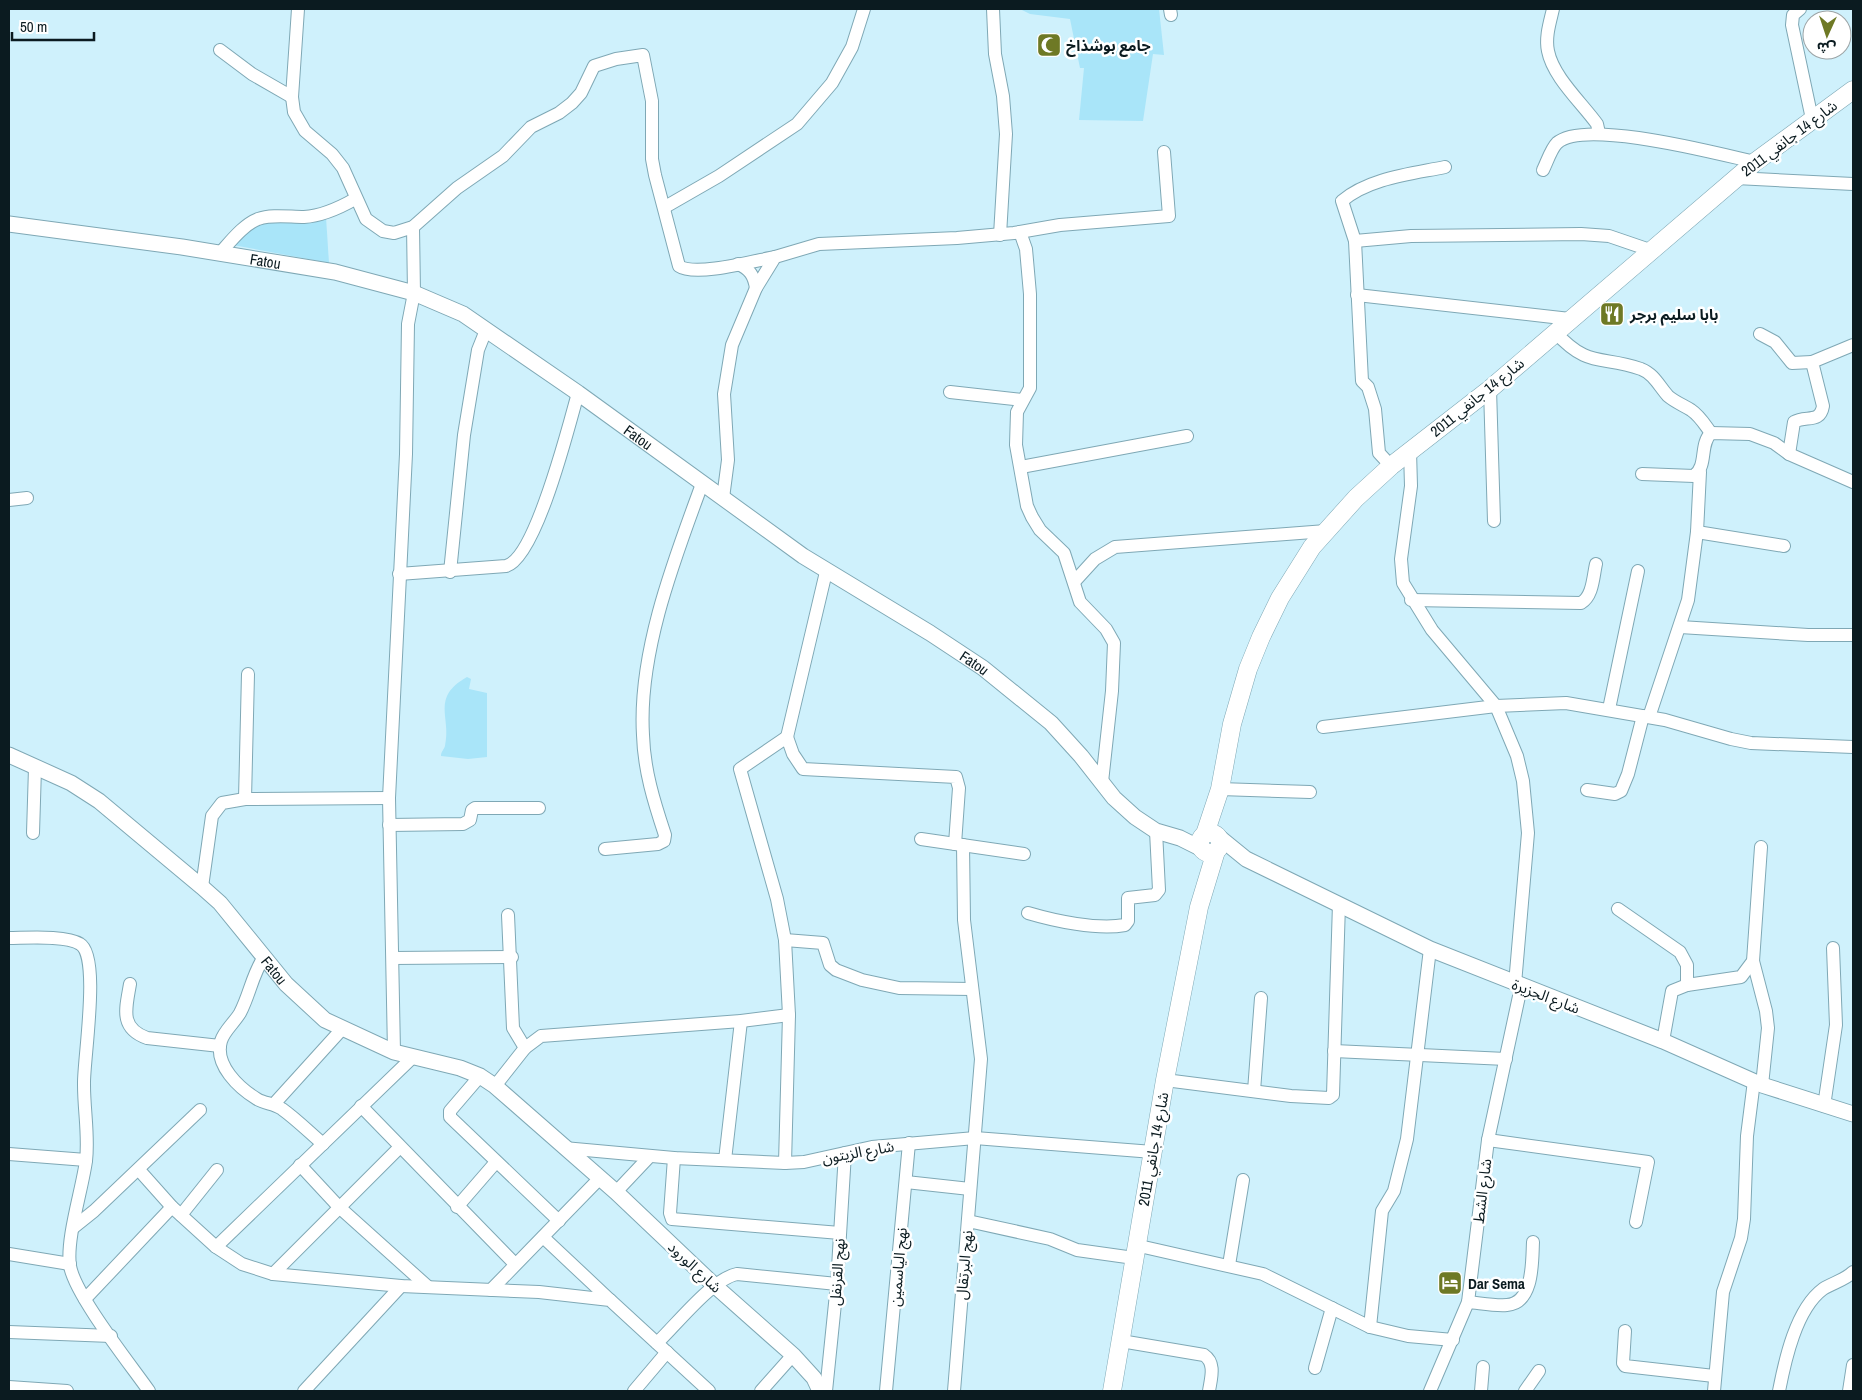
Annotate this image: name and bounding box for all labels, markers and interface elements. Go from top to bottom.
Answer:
scale bar [12,10,95,42]
north arrow [1802,10,1852,60]
text: 50 m [20,16,47,37]
mosque icon: جامع بوشذاخ [1036,32,1062,58]
place label: جامع بوشذاخ [1066,35,1151,57]
text: ش [1816,38,1836,57]
street label: شارع 14 جانفي 2011 [1737,95,1843,183]
street label: Fatou [248,248,282,273]
restaurant icon: بابا سليم برجر [1599,301,1625,327]
place label: بابا سليم برجر [1629,304,1718,326]
street label: شارع 14 جانفي 2011 [1426,352,1530,443]
street label: Fatou [620,419,657,454]
street label: Fatou [956,645,994,680]
street label: Fatou [257,951,292,989]
street label: شارع الجزيرة [1508,973,1583,1020]
street label: شارع 14 جانفي 2011 [1133,1090,1175,1208]
street label: شارع الزيتون [820,1135,896,1171]
street label: شارع الشط [1468,1157,1498,1225]
street label: نهج الياسمين [884,1227,914,1308]
street label: نهج البرتقال [951,1229,979,1301]
street label: شارع الورود [662,1237,727,1299]
street label: نهج القرنفل [824,1238,852,1307]
hotel icon: Dar Sema [1437,1270,1463,1296]
place label: Dar Sema [1468,1273,1525,1294]

